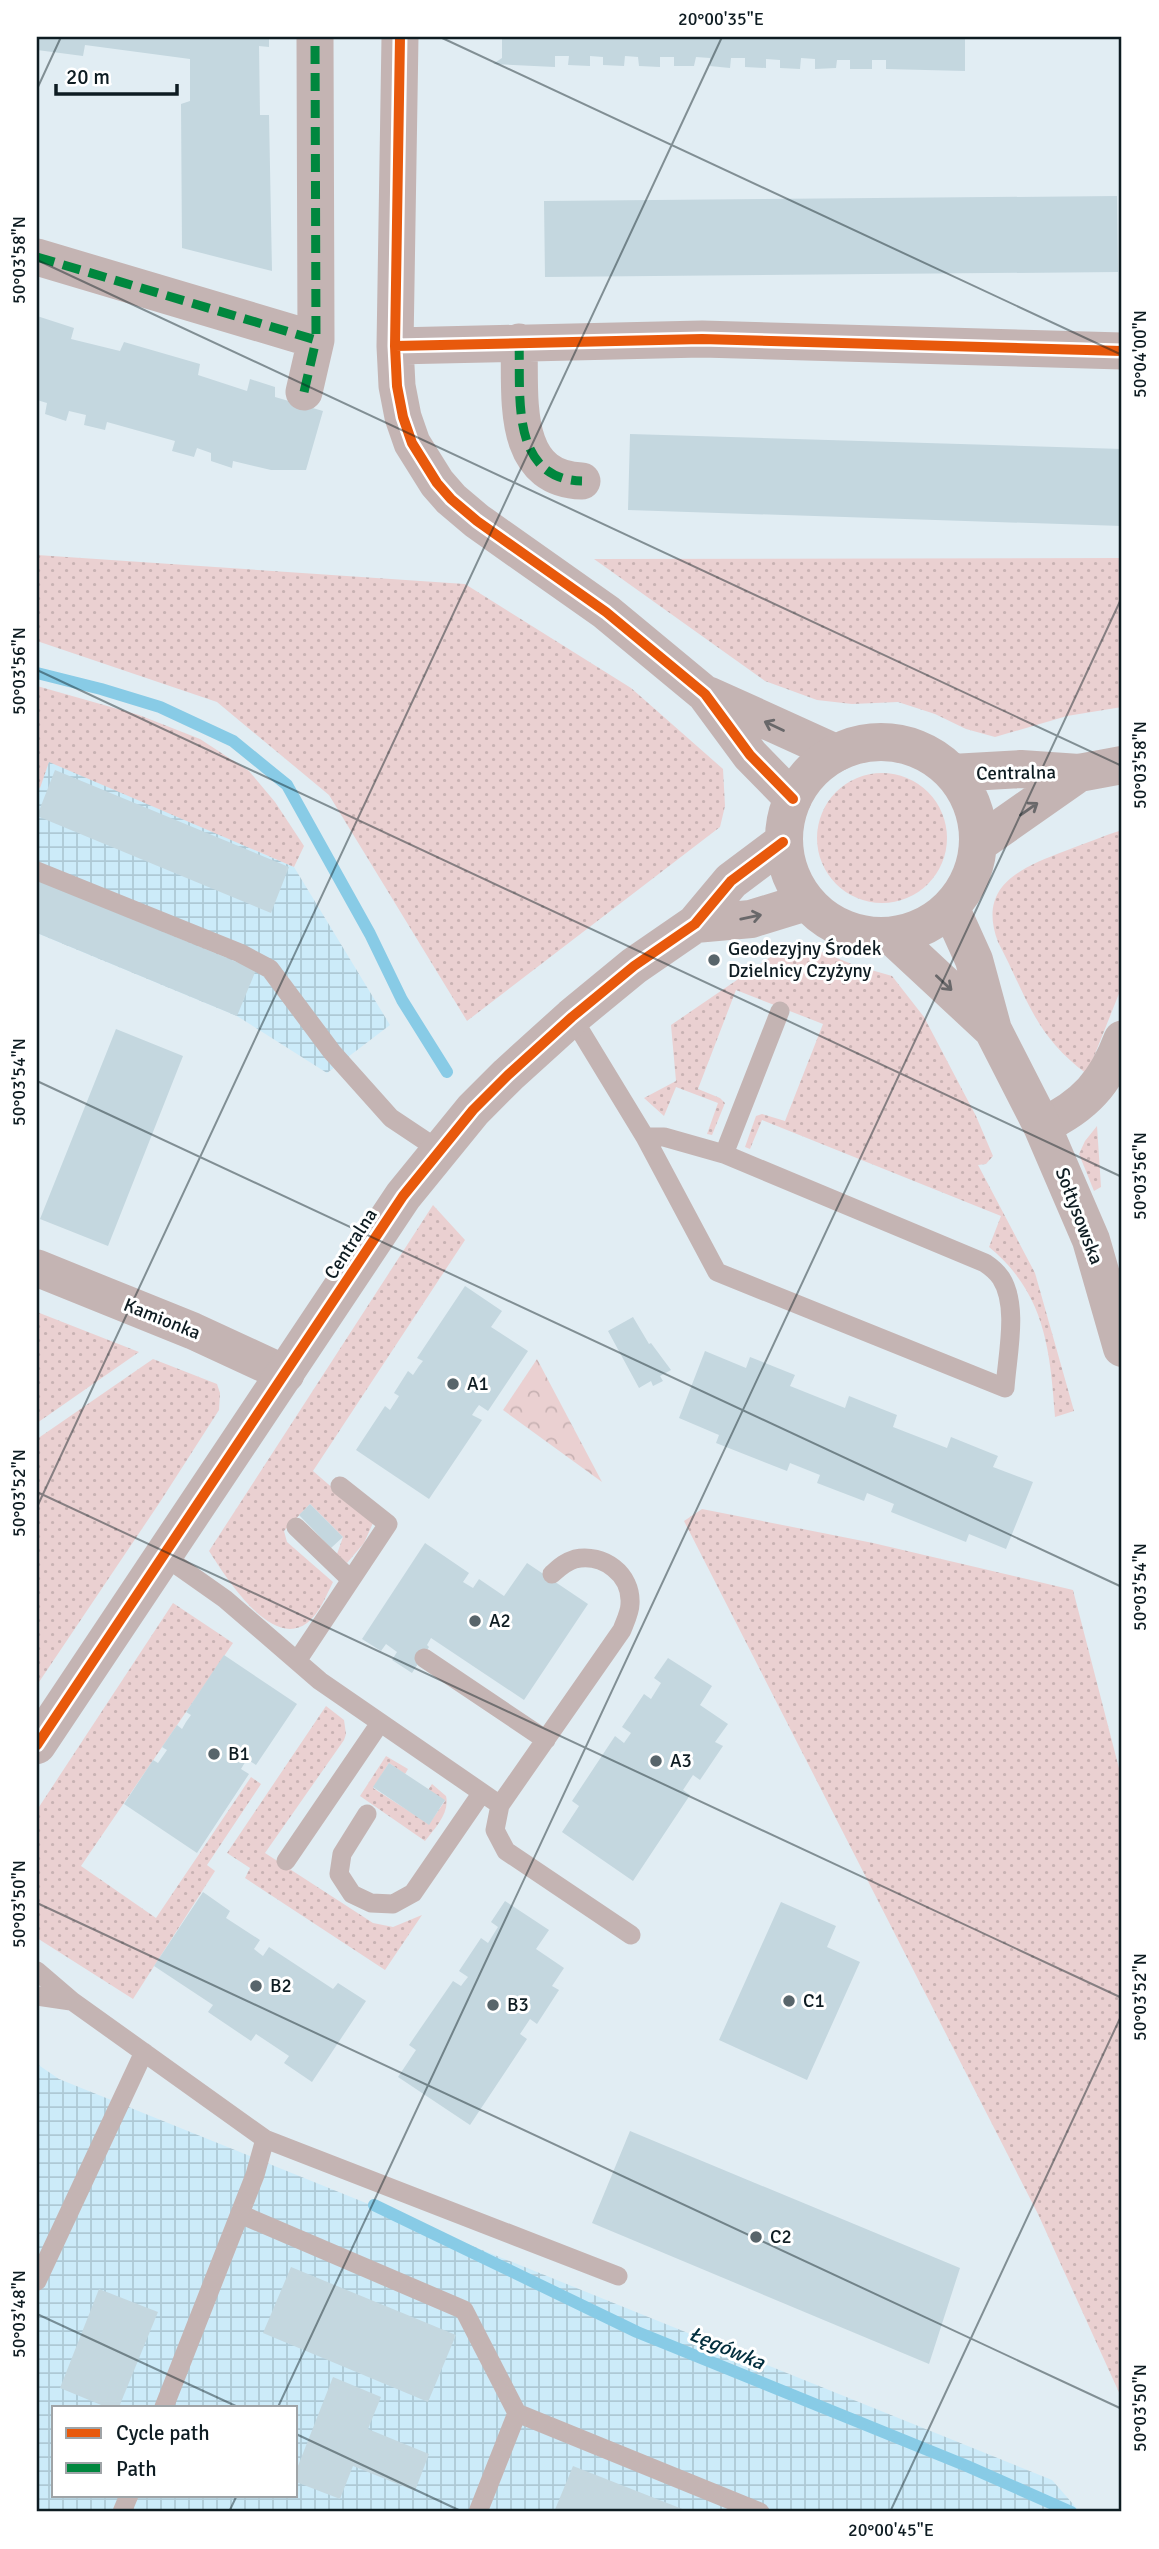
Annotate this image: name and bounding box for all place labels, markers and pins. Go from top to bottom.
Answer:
place label: Geodezyjny Środek Dzielnicy Czyżyny [728,937,882,983]
marker: Geodezyjny Środek Dzielnicy Czyżyny [706,952,722,968]
place label: A1 [467,1372,489,1396]
marker: A1 [445,1376,461,1392]
place label: A2 [489,1609,511,1633]
marker: A2 [467,1613,483,1629]
place label: B1 [228,1742,250,1766]
marker: B1 [206,1746,222,1762]
place label: A3 [670,1749,692,1773]
marker: A3 [648,1753,664,1769]
place label: B2 [270,1974,292,1998]
marker: B2 [248,1978,264,1994]
place label: C1 [803,1989,825,2013]
place label: B3 [507,1993,529,2017]
marker: C1 [781,1993,797,2009]
marker: B3 [485,1997,501,2013]
place label: C2 [770,2225,792,2249]
marker: C2 [748,2229,764,2245]

